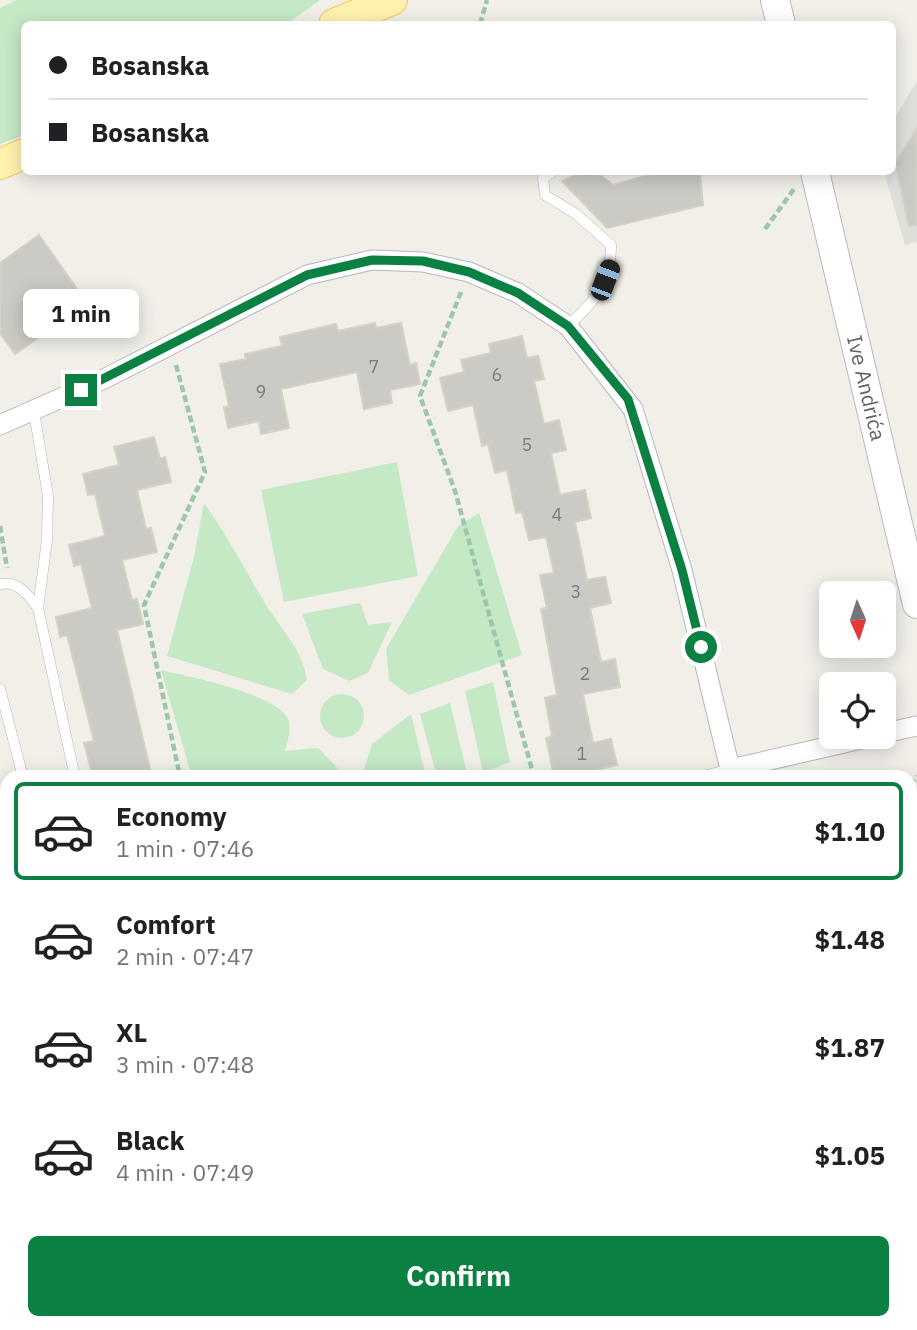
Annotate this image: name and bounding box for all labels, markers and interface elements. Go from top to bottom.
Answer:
text: Bosanska [91,48,209,82]
text: Bosanska [91,115,209,149]
car [588,257,623,303]
callout: 1 min [23,288,139,338]
text: 1 min [51,298,111,328]
street label: Ive Andrića [841,332,893,443]
house number: 7 [369,355,379,378]
house number: 6 [492,363,502,386]
route end [65,374,97,406]
house number: 9 [256,380,266,403]
house number: 5 [522,433,532,456]
house number: 4 [552,503,563,526]
house number: 3 [571,580,581,603]
north arrow [819,581,896,658]
map controls [819,581,896,749]
route start [685,631,717,663]
house number: 2 [580,662,590,685]
button: locate [819,672,896,749]
house number: 1 [577,742,587,765]
text: Economy [116,799,227,833]
icon: car [32,800,95,863]
text: $1.10 [815,814,885,848]
text: 1 min · 07:46 [116,833,254,863]
text: Comfort [116,907,215,941]
icon: car [32,908,95,971]
text: $1.48 [815,922,885,956]
text: 2 min · 07:47 [116,941,254,971]
text: XL [116,1015,147,1049]
icon: car [32,1016,95,1079]
text: $1.87 [815,1030,885,1064]
text: 3 min · 07:48 [116,1049,254,1079]
text: Black [116,1123,184,1157]
icon: car [32,1124,95,1187]
text: $1.05 [815,1138,885,1172]
text: 4 min · 07:49 [116,1157,254,1187]
button: Confirm [28,1236,889,1316]

